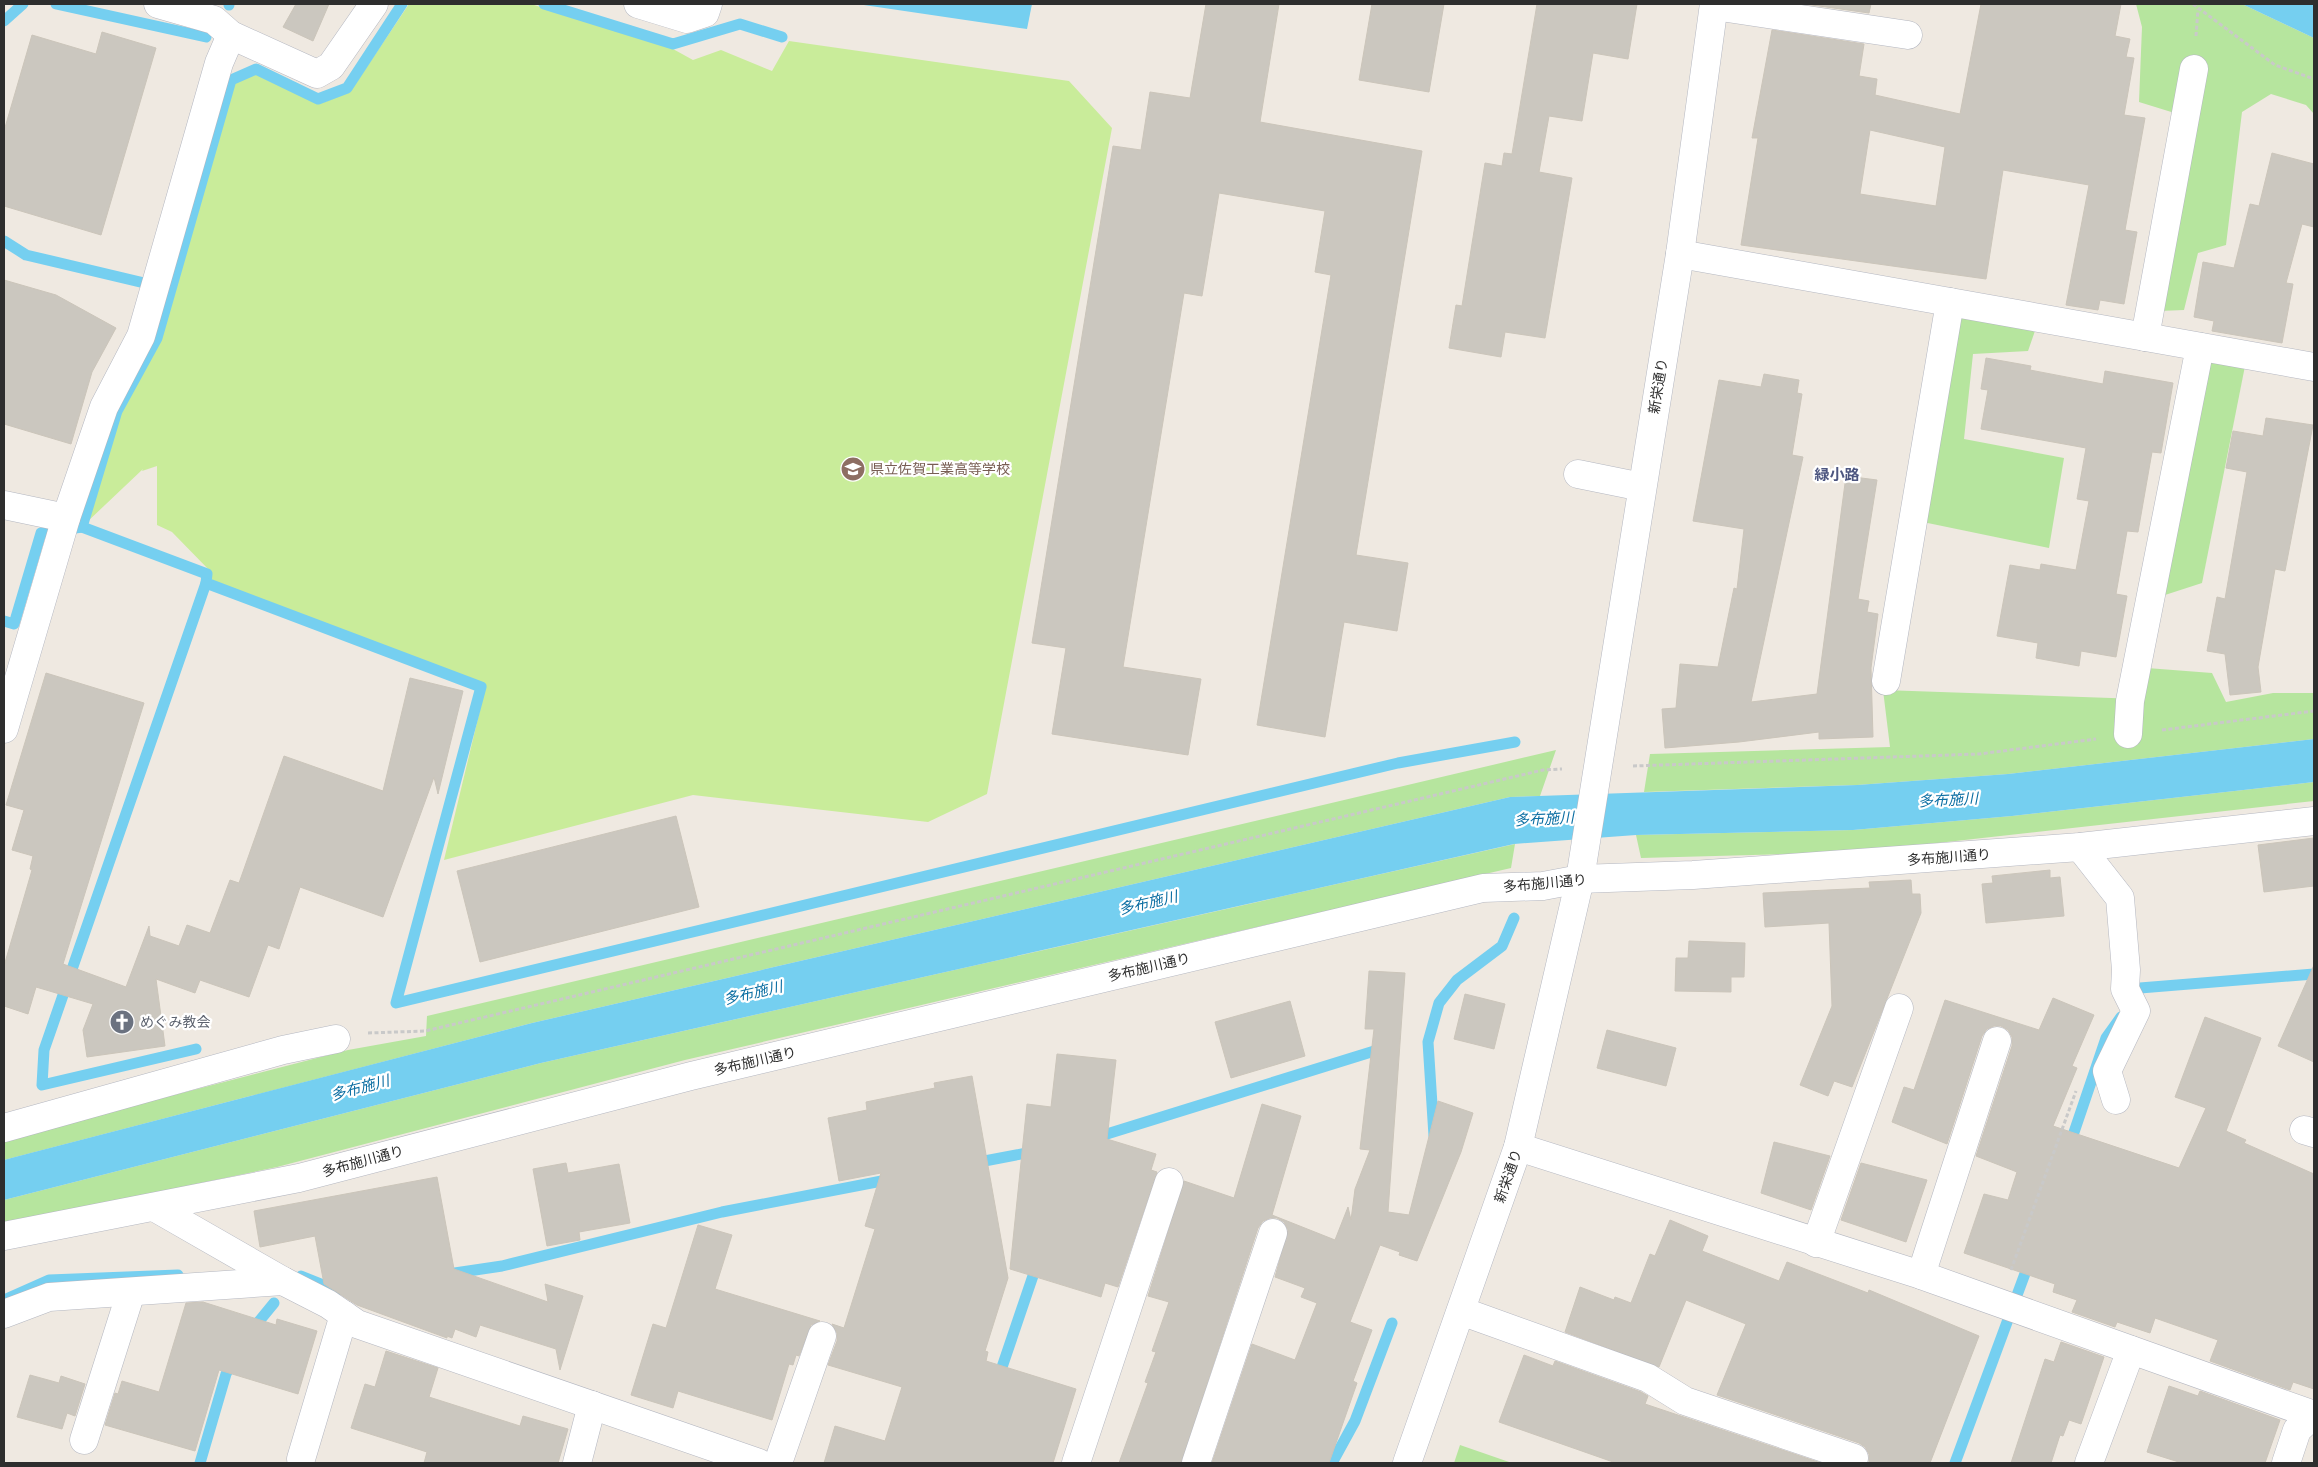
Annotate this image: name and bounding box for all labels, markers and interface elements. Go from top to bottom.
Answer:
street label: 新栄通り [1646,357,1670,415]
school or university icon: 県立佐賀工業高等学校 [840,456,866,482]
place label: 県立佐賀工業高等学校 [870,461,1010,477]
district label: 緑小路 [1814,466,1860,483]
water label: 多布施川 [1918,789,1980,810]
water label: 多布施川 [1514,808,1576,829]
street label: 多布施川通り [1907,846,1991,868]
street label: 多布施川通り [1502,871,1588,895]
water label: 多布施川 [1117,887,1181,918]
street label: 多布施川通り [1106,950,1192,984]
water label: 多布施川 [722,977,786,1008]
church icon: めぐみ教会 [109,1009,135,1035]
place label: めぐみ教会 [140,1014,210,1030]
street label: 多布施川通り [712,1044,798,1078]
water label: 多布施川 [329,1071,393,1103]
street label: 多布施川通り [320,1142,406,1180]
street label: 新栄通り [1491,1147,1525,1205]

